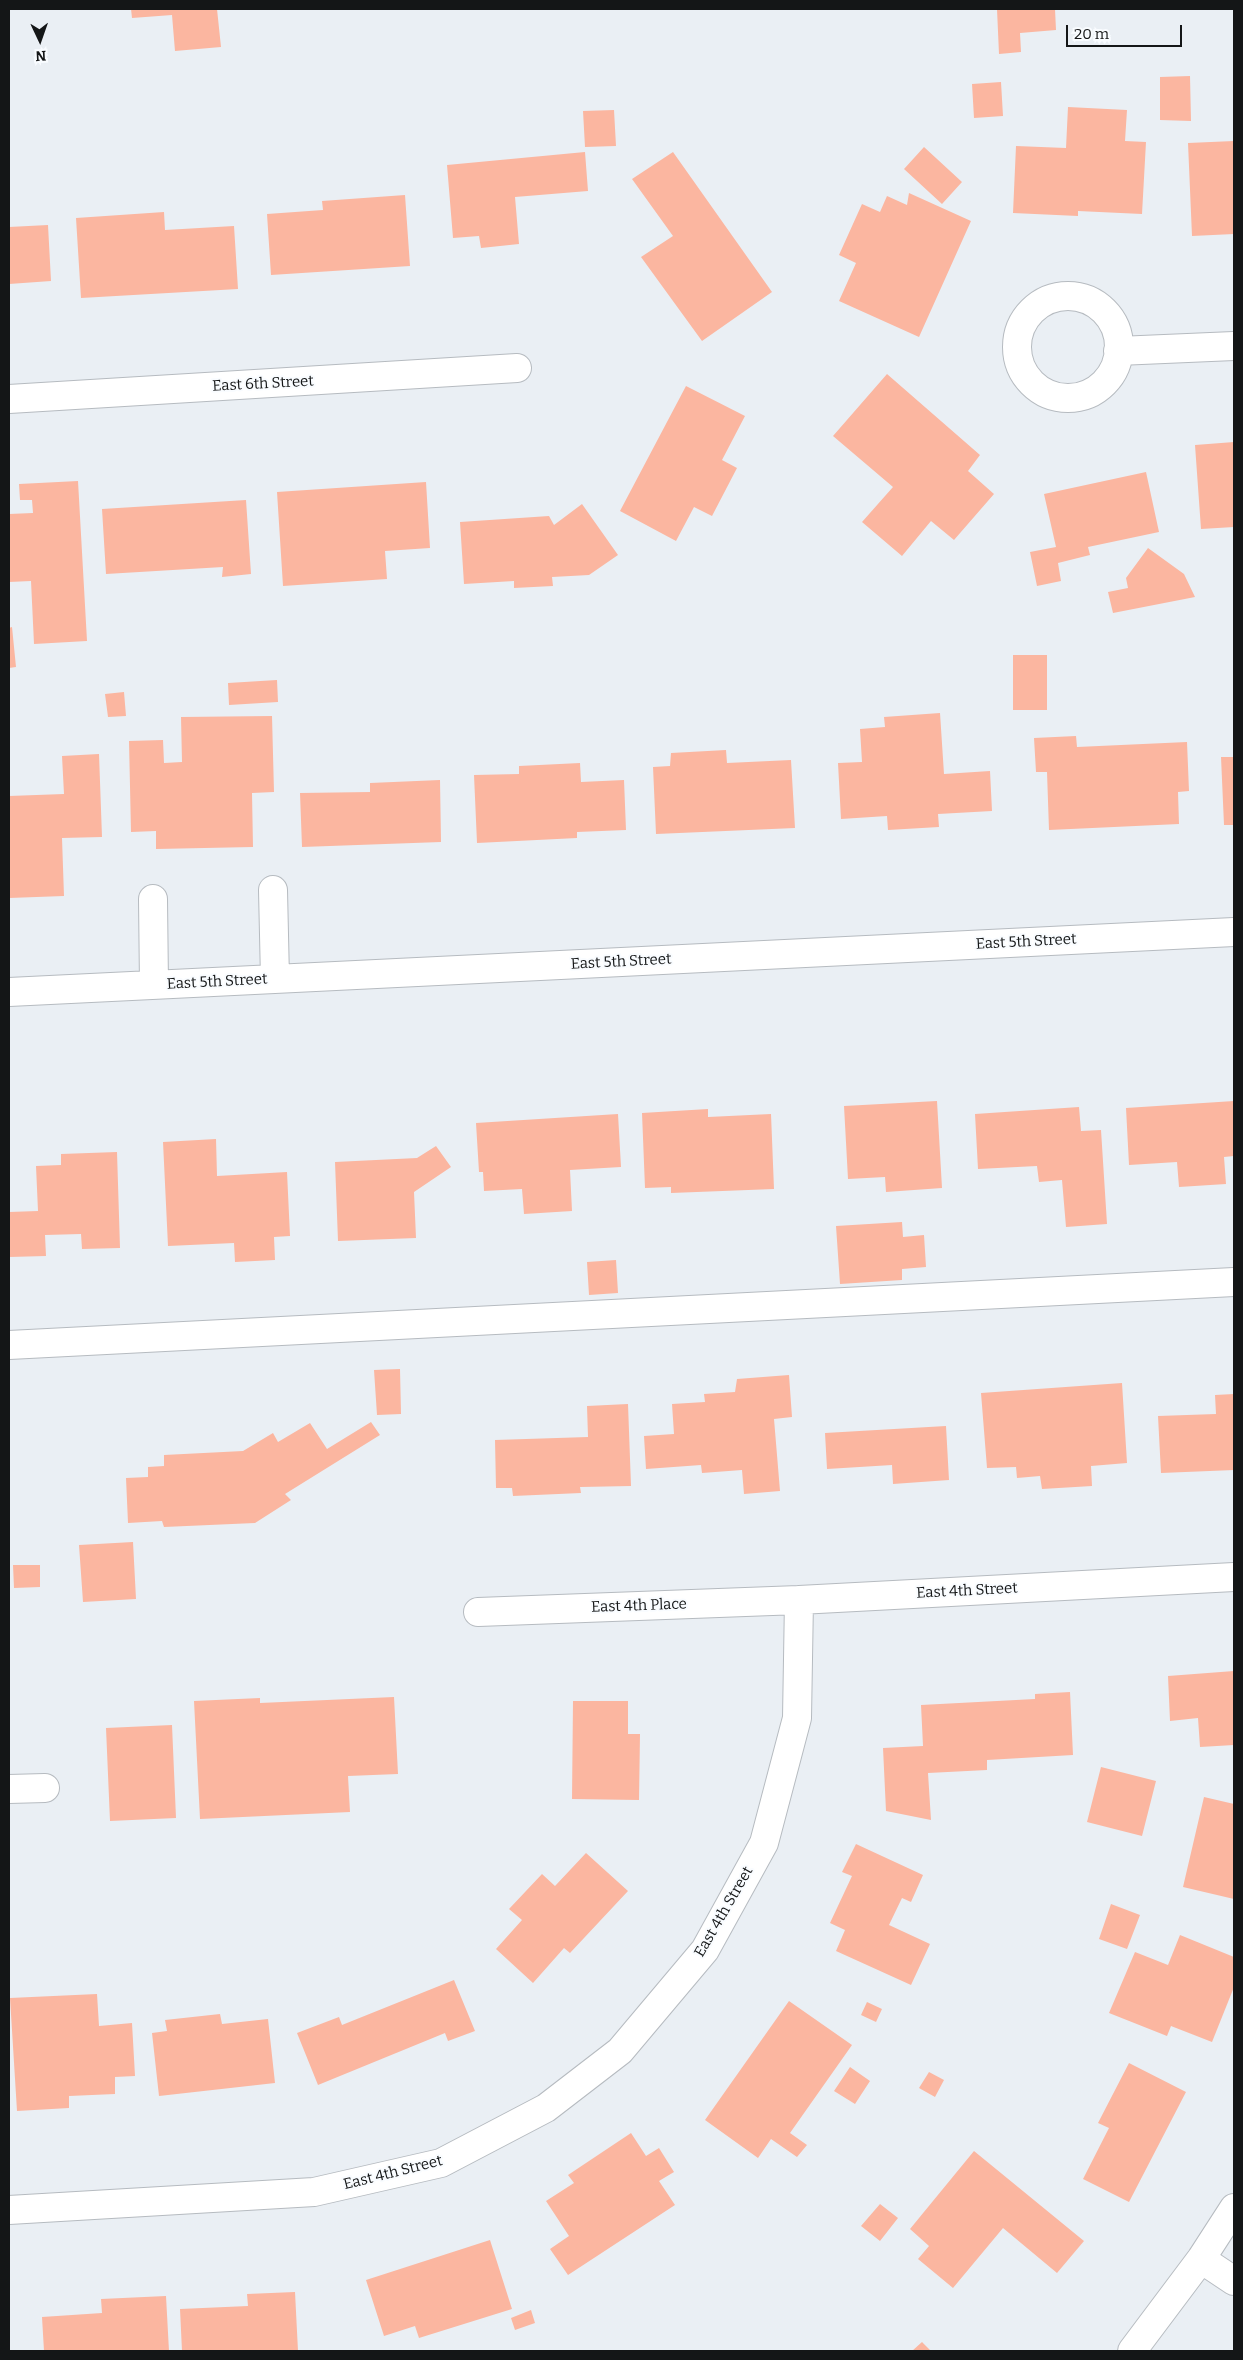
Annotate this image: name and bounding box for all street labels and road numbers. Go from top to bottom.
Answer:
street label: East 6th Street [212,372,314,396]
street label: East 5th Street [975,930,1077,954]
street label: East 5th Street [570,950,672,974]
street label: East 5th Street [166,970,268,994]
street label: East 4th Street [916,1579,1018,1603]
street label: East 4th Place [591,1595,687,1617]
street label: East 4th Street [691,1864,757,1960]
street label: East 4th Street [342,2152,444,2194]

